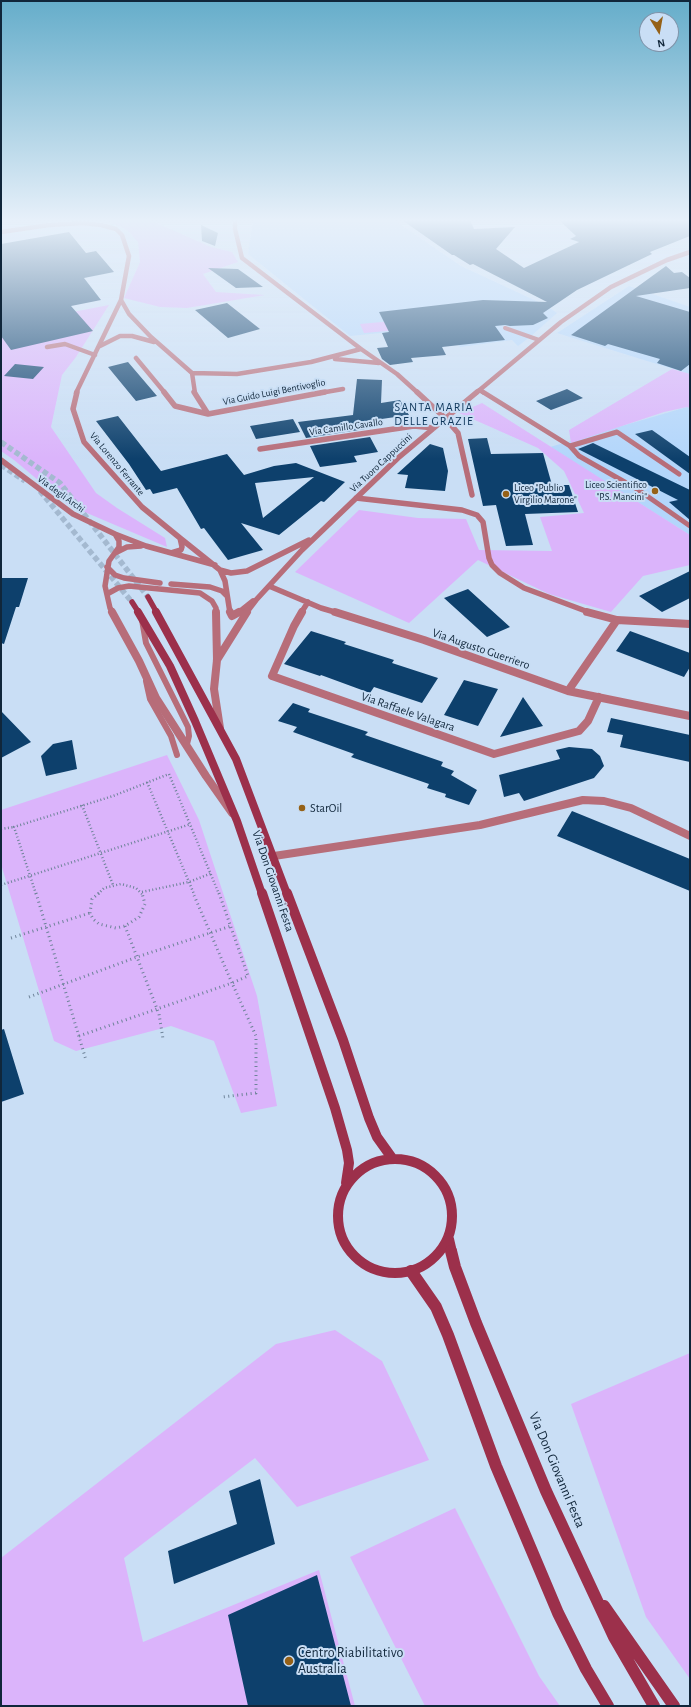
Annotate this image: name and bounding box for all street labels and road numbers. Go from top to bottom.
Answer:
street label: Via Guido Luigi Bentivoglio [222,376,326,408]
street label: Via Camillo Cavallo [308,416,384,438]
street label: Via Lorenzo Ferrante [87,430,147,498]
street label: Via Tuoro Cappuccini [347,431,415,495]
street label: Via degli Archi [35,473,87,515]
street label: Via Augusto Guerriero [430,626,532,672]
street label: Via Raffaele Valagara [359,689,457,735]
street label: Via Don Giovanni Festa [249,828,297,934]
street label: Via Don Giovanni Festa [525,1410,589,1530]

